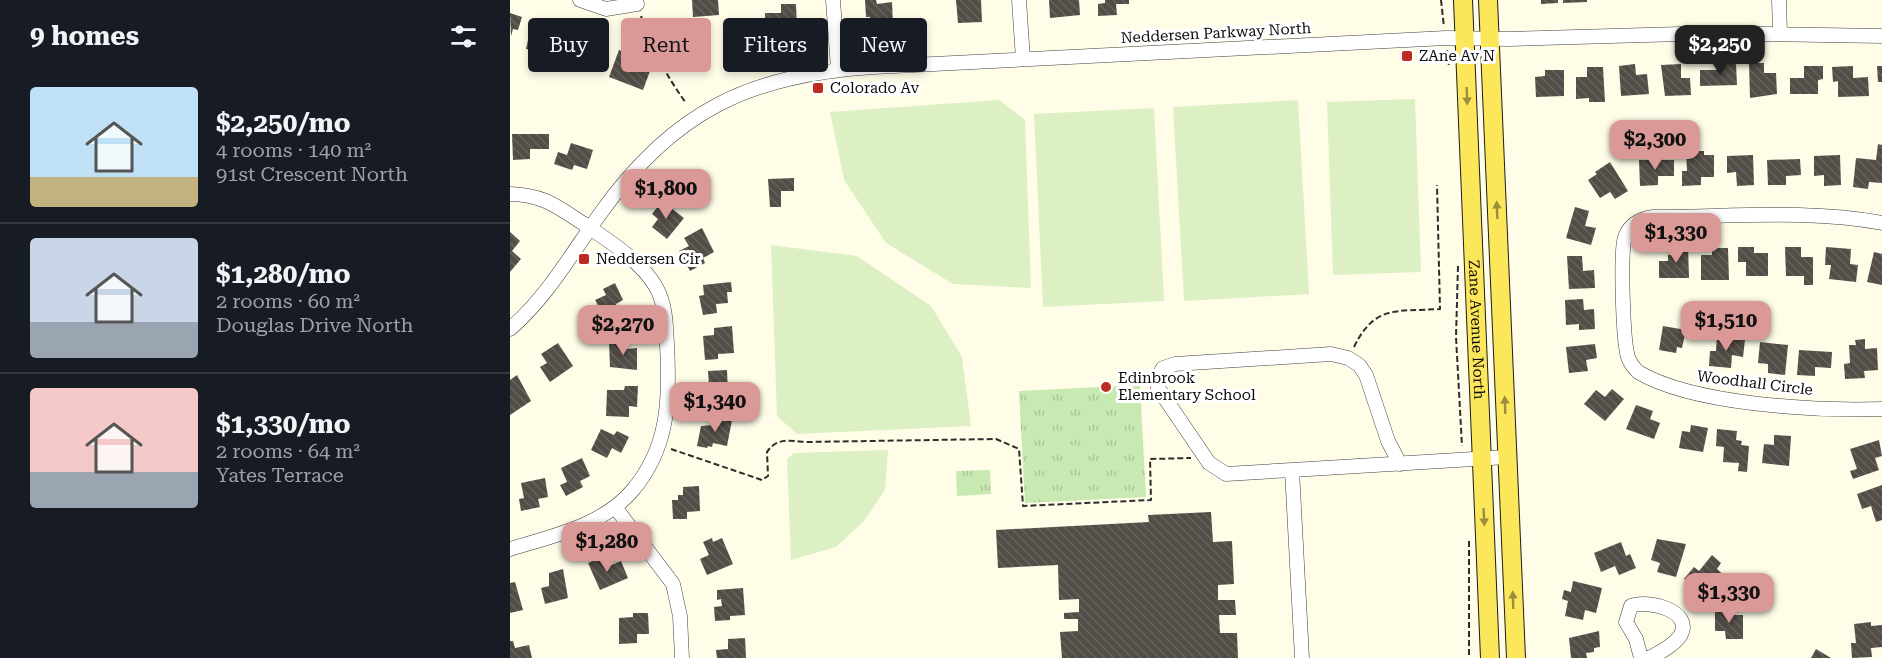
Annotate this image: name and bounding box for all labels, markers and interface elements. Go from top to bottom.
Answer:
chip: Buy [528,18,609,72]
chip: Rent [621,18,711,72]
chip: Filters [723,18,828,72]
chip: New [840,18,927,72]
street label: Neddersen Parkway North [1120,19,1312,47]
icon: filters [447,20,480,53]
text: 9 homes [30,21,139,51]
pin: $2,250 [1671,25,1769,76]
text: $2,250 [1689,32,1751,56]
place label: ZAne Av N [1419,47,1495,65]
marker: ZAne Av N [1400,49,1414,63]
place label: Colorado Av [830,79,920,97]
marker: Colorado Av [811,81,825,95]
one-way arrow [1462,86,1472,105]
text: $2,250/mo [216,108,351,138]
icon: home [78,111,150,183]
pin: $2,300 [1606,120,1704,171]
text: $2,300 [1624,127,1686,151]
text: 4 rooms · 140 m² [216,138,371,162]
text: 91st Crescent North [216,162,408,186]
pin: $1,800 [617,169,715,220]
text: $1,800 [635,176,697,200]
one-way arrow [1492,200,1502,219]
pin: $1,330 [1627,213,1725,264]
text: $1,330 [1645,220,1707,244]
place label: Neddersen Cir [596,250,700,268]
marker: Neddersen Cir [577,252,591,266]
text: $1,280/mo [216,259,351,289]
street label: Zane Avenue North [1465,260,1488,400]
icon: home [78,262,150,334]
text: 2 rooms · 60 m² [216,289,360,313]
pin: $1,510 [1677,301,1775,352]
pin: $2,270 [574,305,672,356]
text: $1,510 [1695,308,1757,332]
text: $2,270 [592,312,654,336]
text: Douglas Drive North [216,313,414,337]
street label: Woodhall Circle [1696,367,1814,399]
place label: Edinbrook Elementary School [1118,369,1256,404]
marker: Edinbrook Elementary School [1099,380,1113,394]
pin: $1,340 [666,382,764,433]
text: $1,340 [684,389,746,413]
one-way arrow [1500,395,1510,414]
text: $1,330/mo [216,409,351,439]
icon: home [78,412,150,484]
text: 2 rooms · 64 m² [216,439,360,463]
text: Yates Terrace [216,463,344,487]
one-way arrow [1480,508,1489,527]
pin: $1,280 [558,522,656,573]
text: $1,280 [576,529,638,553]
pin: $1,330 [1680,573,1778,624]
text: $1,330 [1698,580,1760,604]
one-way arrow [1509,590,1518,609]

